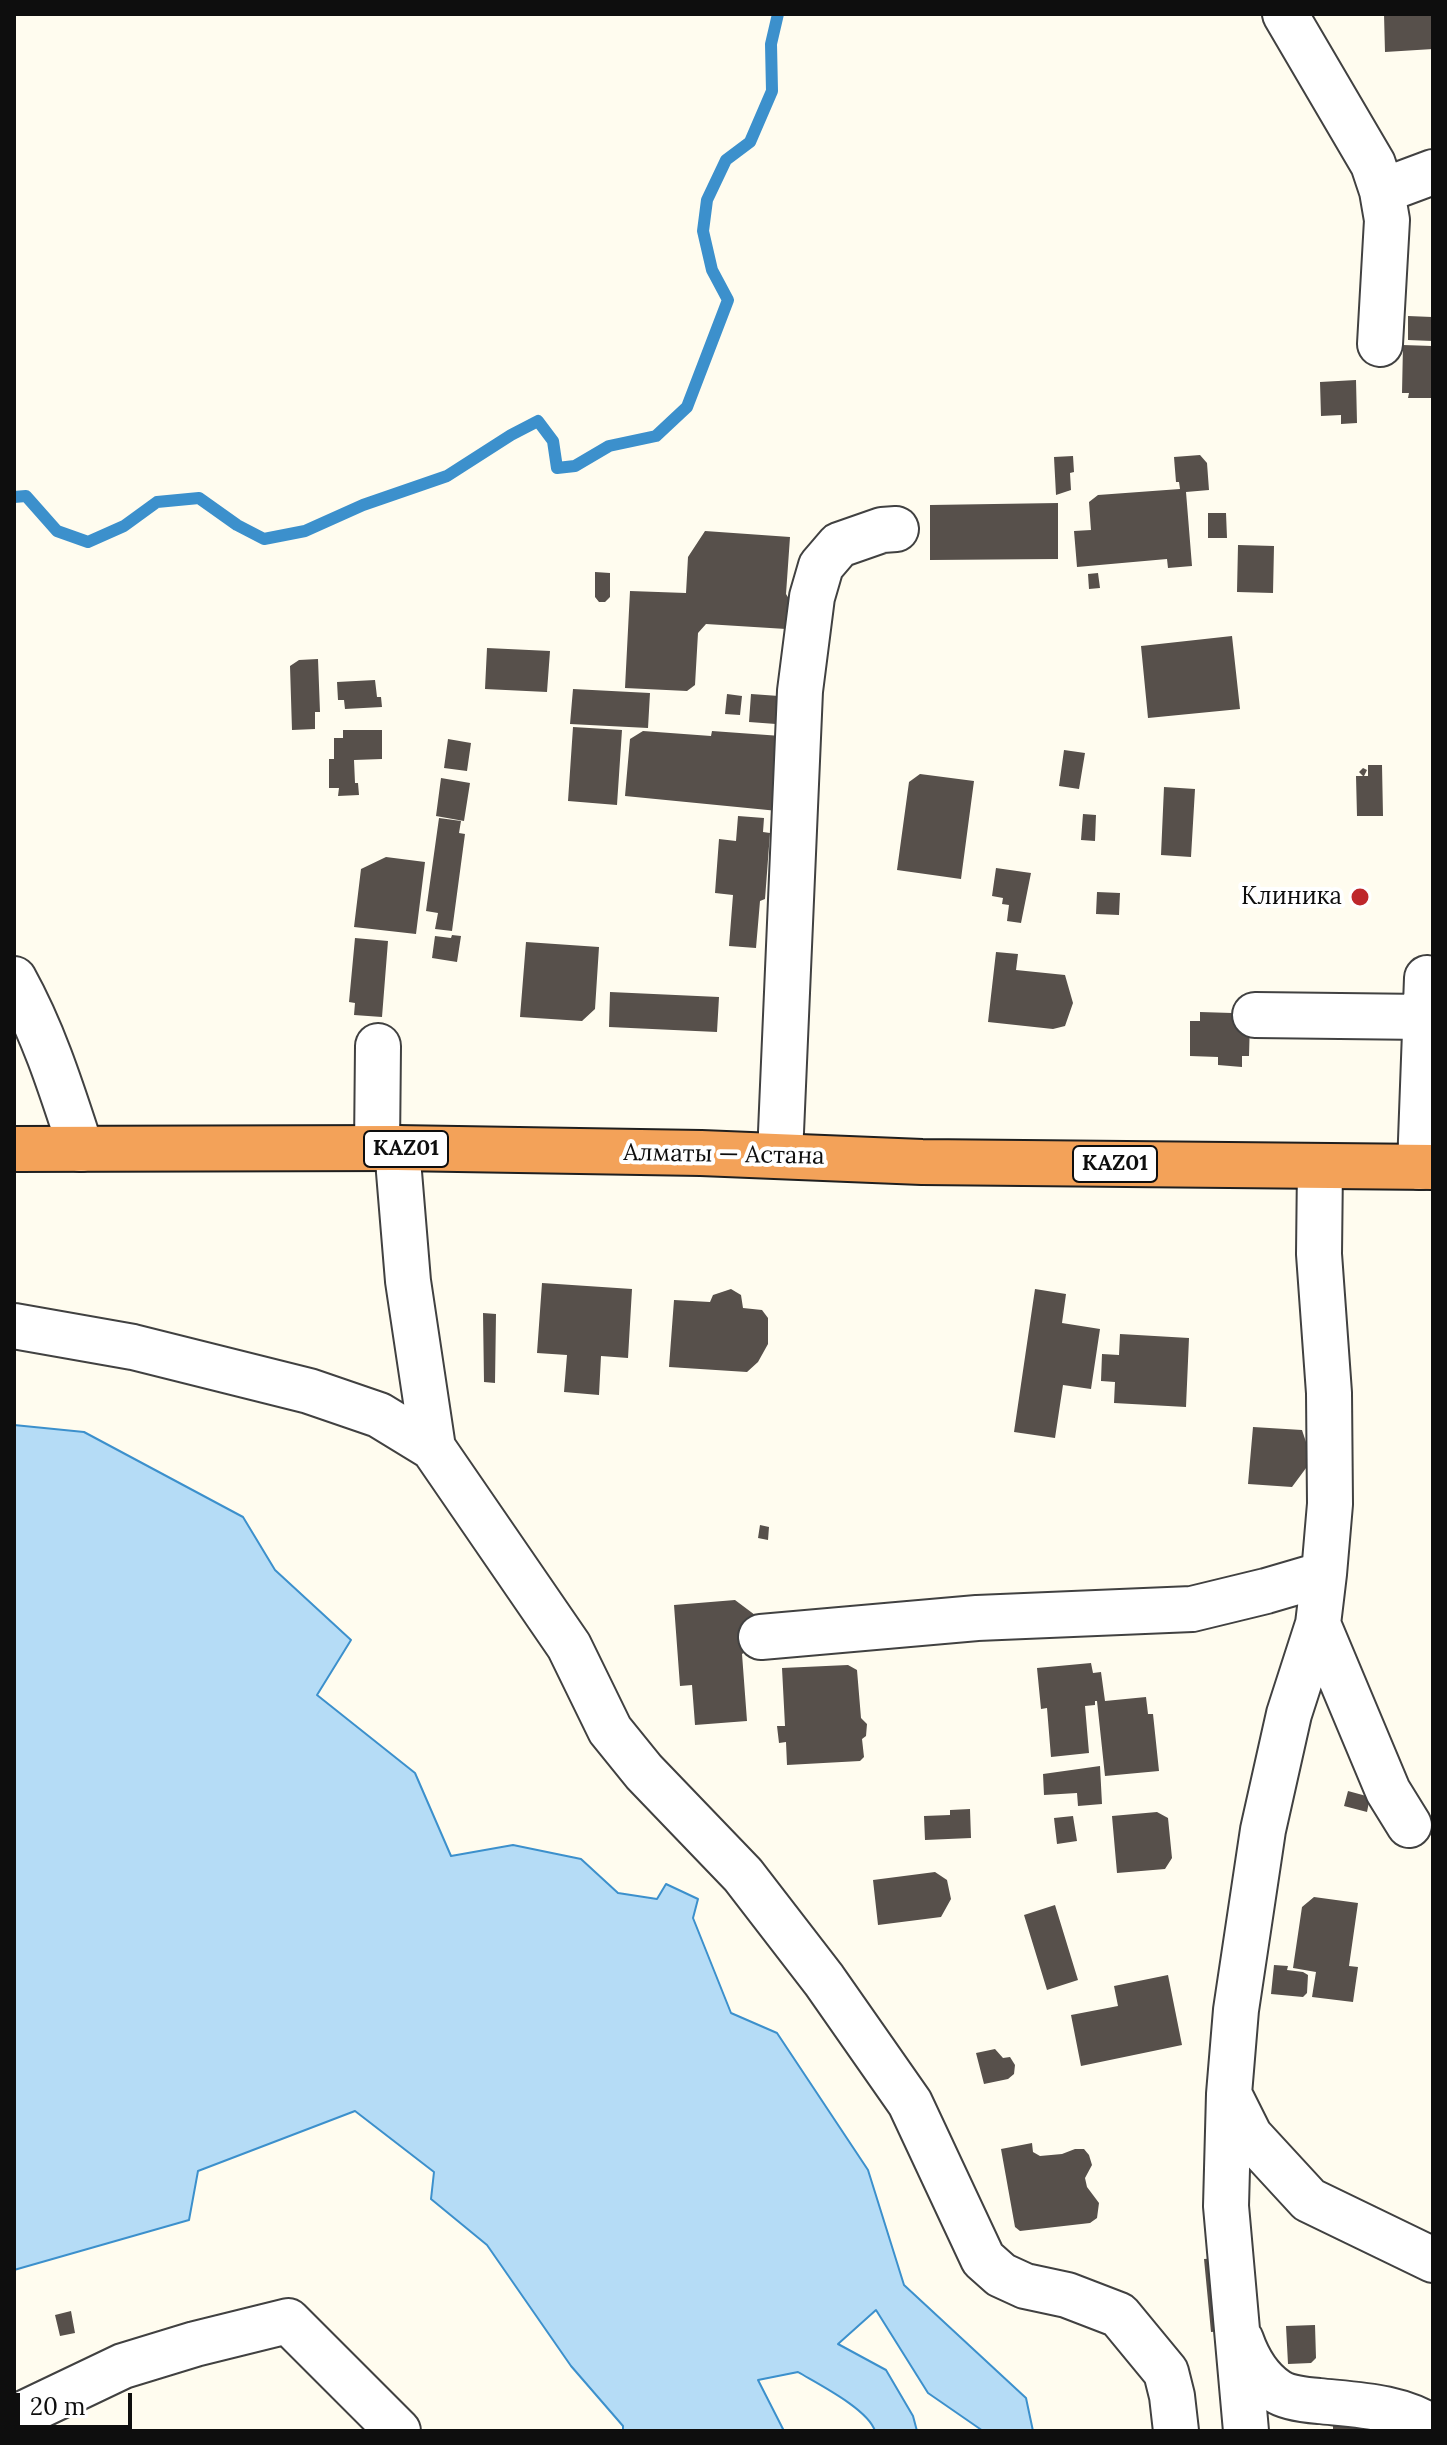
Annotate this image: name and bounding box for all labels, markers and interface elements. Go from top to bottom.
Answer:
place label: Клиника [1241,883,1342,911]
marker: Клиника [1349,886,1371,908]
road number: KАZ01 [364,1131,448,1167]
street label: Алматы — Астана [623,1139,825,1171]
road number: KАZ01 [1073,1146,1157,1182]
scale bar [20,2377,136,2427]
text: 20 m [30,2391,86,2422]

